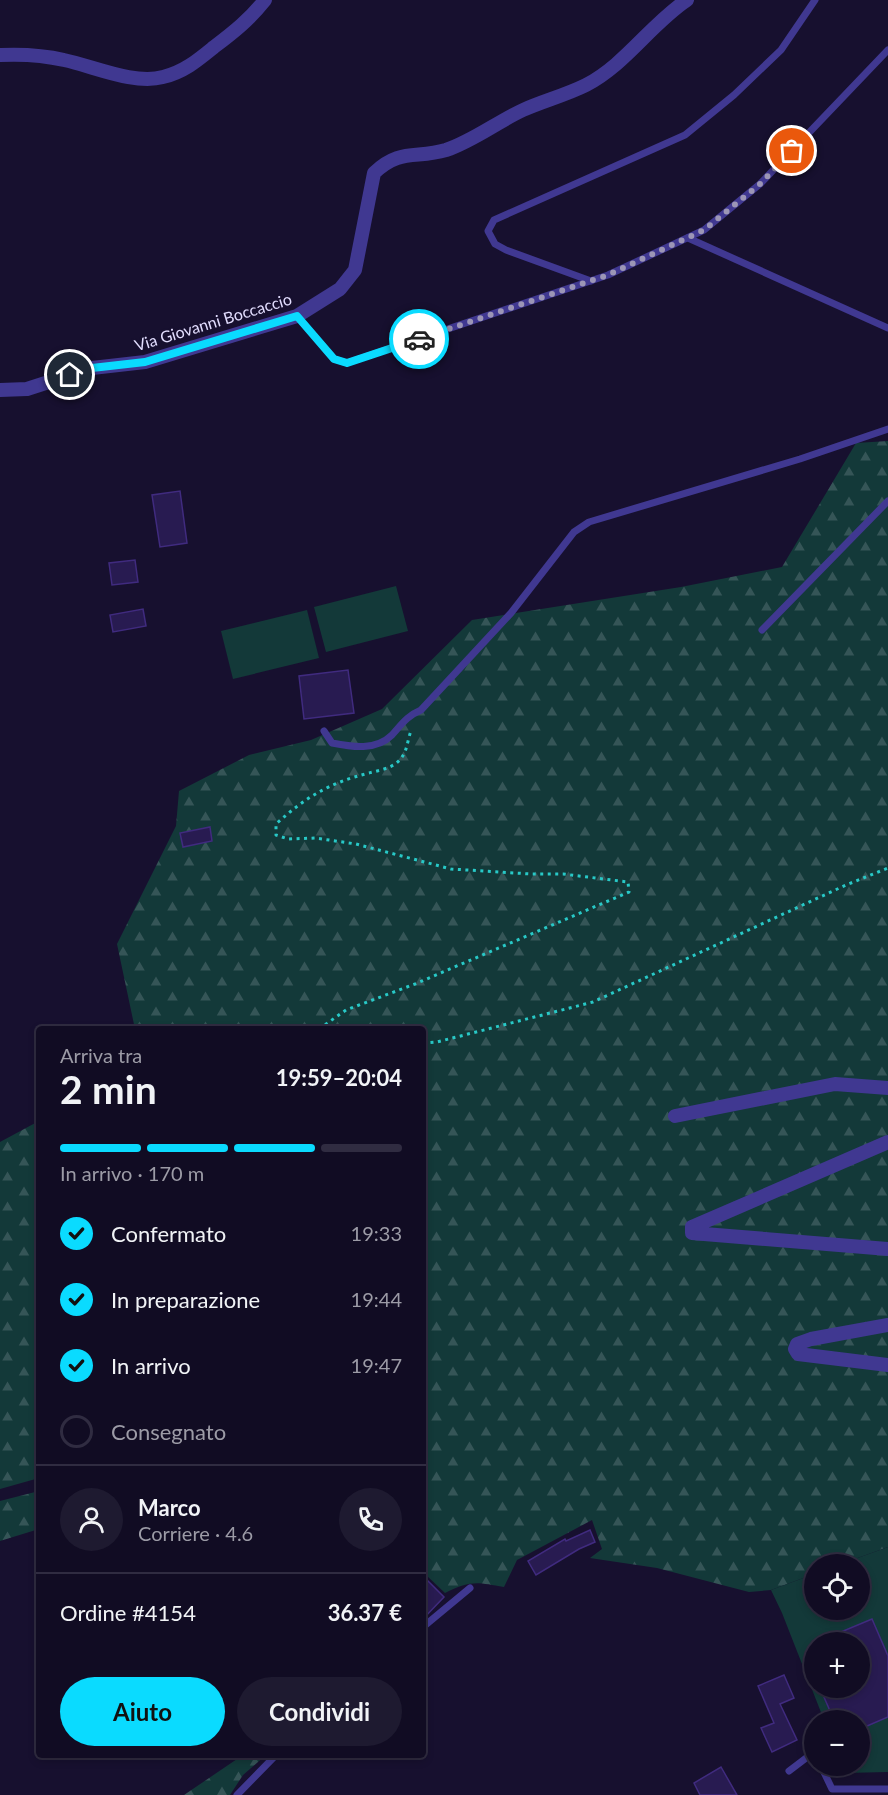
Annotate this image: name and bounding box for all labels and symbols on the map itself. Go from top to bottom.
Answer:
pin [766,125,817,176]
street label: Via Giovanni Boccaccio [132,289,294,354]
courier [389,309,449,369]
pin [44,349,95,400]

